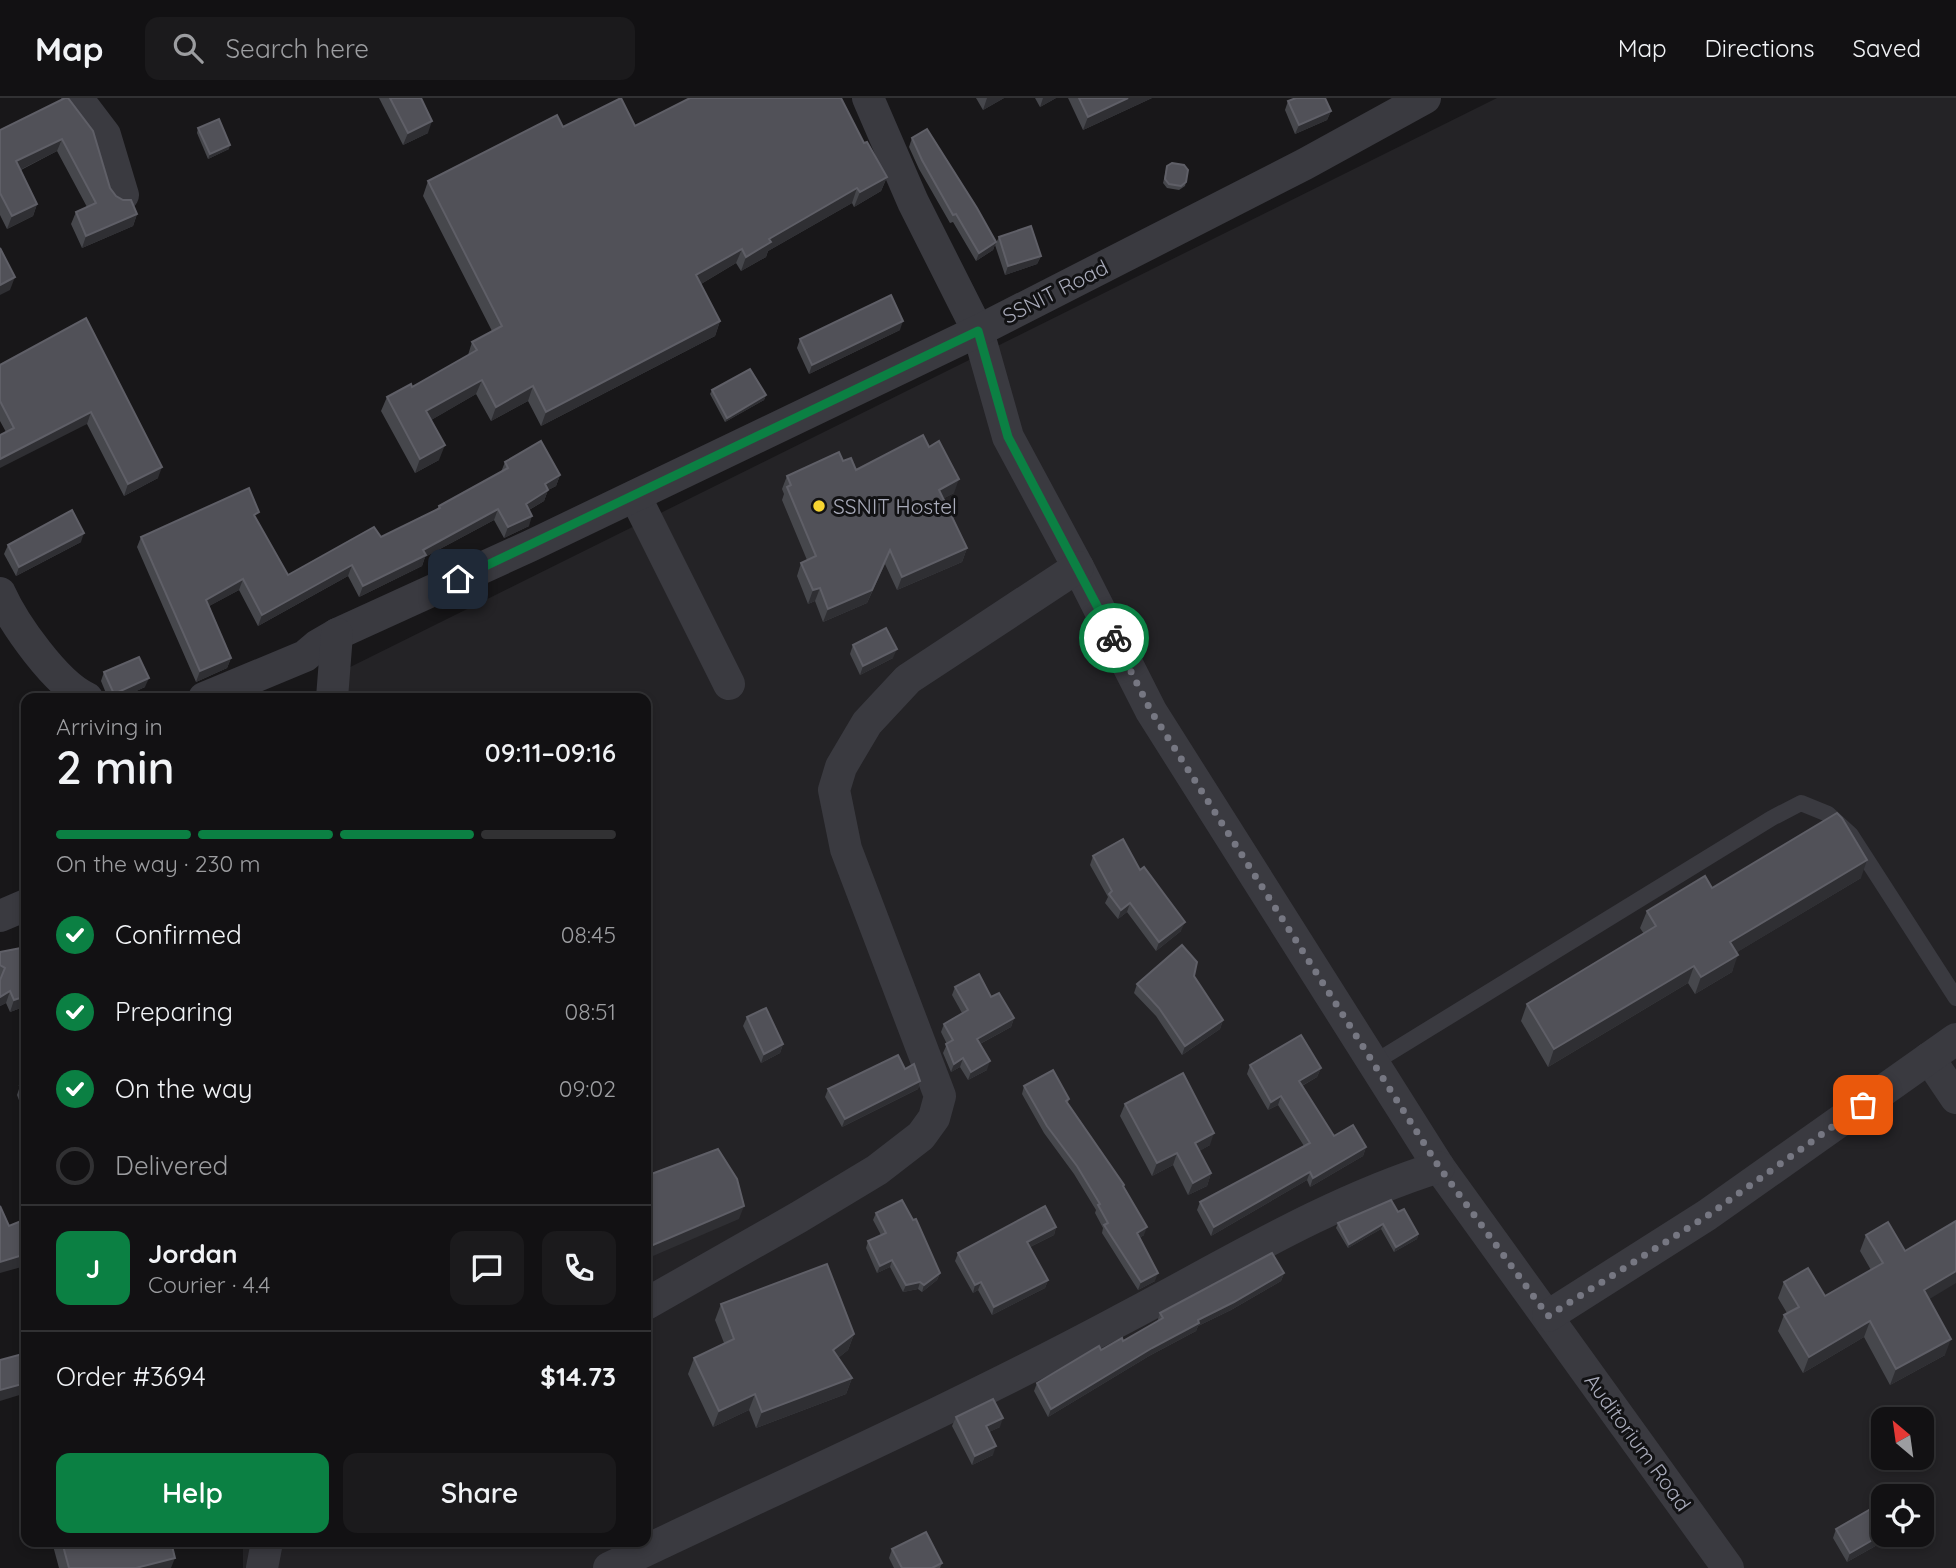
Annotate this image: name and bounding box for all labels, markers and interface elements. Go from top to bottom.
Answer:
search box [145,17,635,80]
text: Map [35,28,103,69]
icon: search [169,29,207,67]
text: Search here [225,32,369,65]
text: Map [1618,33,1667,63]
text: Directions [1705,33,1815,63]
text: Saved [1853,33,1921,63]
street label: SSNIT Road [998,253,1112,329]
place label: SSNIT Hostel [833,493,957,519]
marker: SSNIT Hostel [811,498,827,514]
pin [428,549,488,609]
icon: home [439,560,477,598]
courier [1079,603,1149,673]
icon: bike [1095,619,1133,657]
text: Arriving in [56,712,163,741]
text: 09:11–09:16 [485,736,616,769]
text: 2 min [56,738,175,796]
text: On the way · 230 m [56,849,261,878]
icon: check [56,916,94,954]
text: Confirmed [115,918,242,951]
text: 08:45 [561,920,616,949]
icon: check [56,993,94,1031]
text: Preparing [115,995,233,1028]
text: 08:51 [565,997,616,1026]
icon: check [56,1070,94,1108]
text: On the way [115,1072,253,1105]
text: 09:02 [559,1074,616,1103]
pin [1833,1075,1893,1135]
icon: bag [1844,1086,1882,1124]
text: Delivered [115,1149,228,1182]
button: chat [450,1231,524,1305]
button: phone [542,1231,616,1305]
text: Jordan [148,1237,237,1270]
text: J [86,1252,100,1285]
text: Courier · 4.4 [148,1270,270,1299]
text: Order #3694 [56,1360,206,1393]
text: $14.73 [540,1360,616,1393]
street label: Auditorium Road [1579,1368,1697,1516]
north arrow [1871,1407,1934,1470]
map controls [1871,1407,1934,1547]
button: Help [56,1453,329,1533]
button: Share [343,1453,616,1533]
button: locate [1871,1484,1934,1547]

